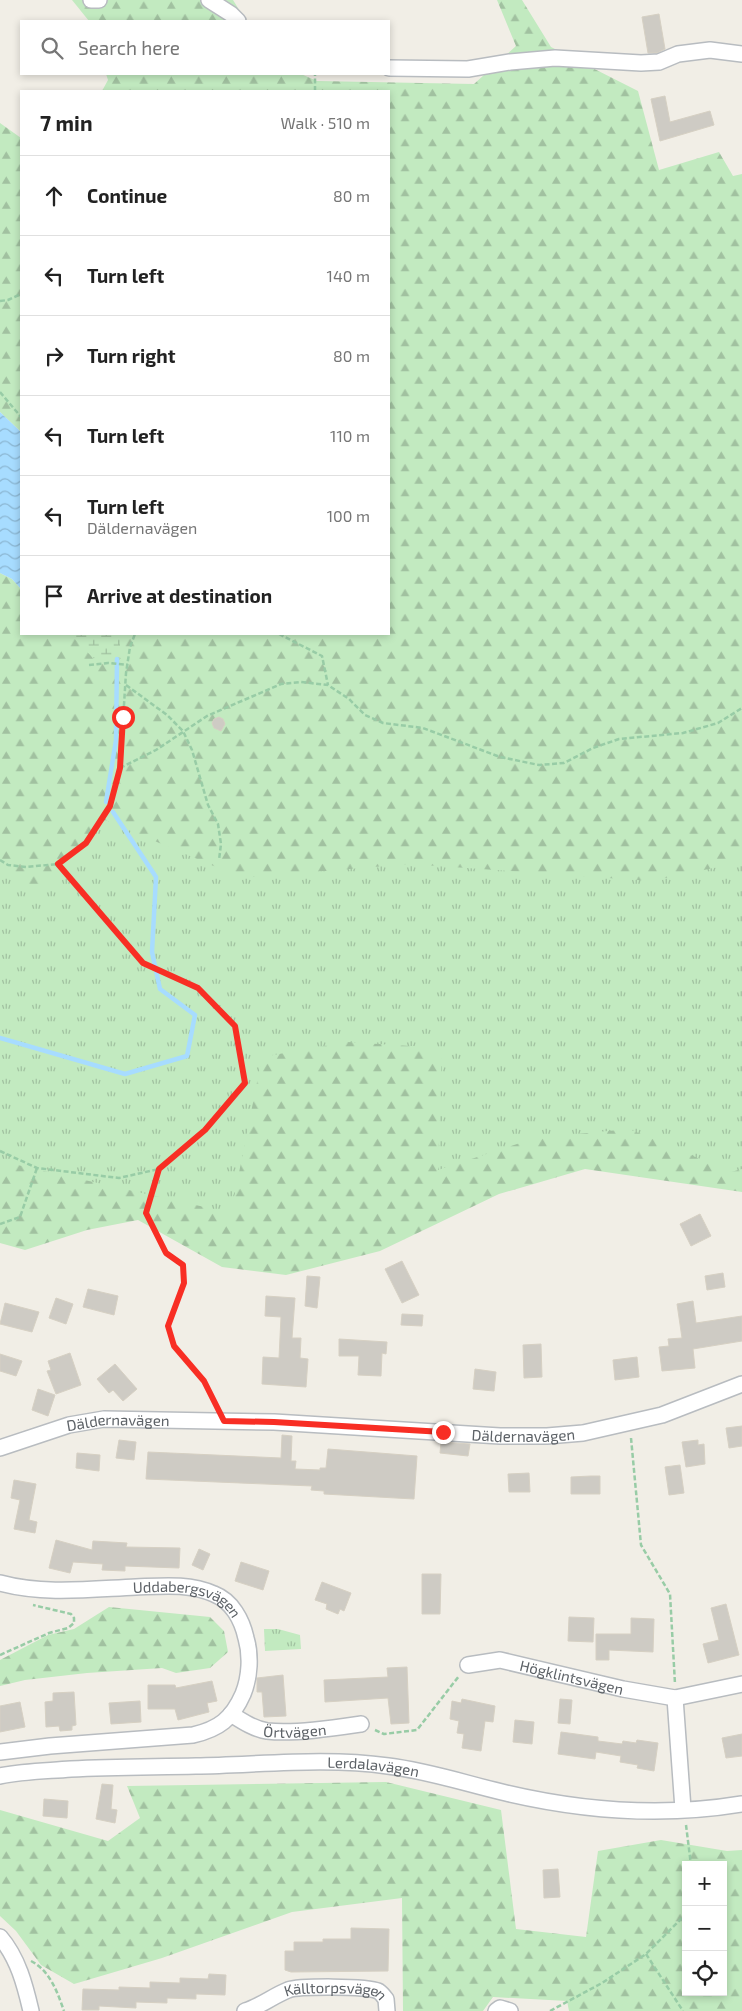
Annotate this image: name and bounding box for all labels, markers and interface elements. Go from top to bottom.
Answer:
search box [20,20,390,75]
icon: search [38,34,66,62]
text: Search here [78,36,180,59]
text: 7 min [40,110,93,135]
text: Walk · 510 m [280,113,370,132]
icon: ahead [40,182,68,210]
text: Continue [87,184,167,207]
text: 80 m [333,186,370,205]
icon: left [40,262,68,290]
text: Turn left [87,264,164,287]
text: 140 m [327,266,370,285]
icon: right [40,342,68,370]
text: Turn right [87,344,175,367]
text: 80 m [333,346,370,365]
icon: left [40,422,68,450]
text: Turn left [87,424,164,447]
text: 110 m [330,426,370,445]
text: Turn left [87,495,164,518]
icon: left [40,502,68,530]
text: 100 m [327,506,370,525]
text: Däldernavägen [87,518,197,537]
icon: arrive [40,582,68,610]
text: Arrive at destination [87,584,272,607]
route start [112,706,135,729]
street label: Däldernavägen [65,1410,170,1434]
route end [432,1421,455,1444]
street label: Däldernavägen [471,1425,576,1445]
street label: Uddabergsvägen [132,1577,245,1621]
street label: Högklintsvägen [518,1656,625,1698]
street label: Örtvägen [262,1720,327,1741]
street label: Lerdalavägen [327,1753,421,1780]
map controls [682,1861,727,1996]
button: + [682,1861,727,1906]
button: − [682,1906,727,1951]
button: locate [682,1951,727,1996]
street label: Källtorpsvägen [282,1978,392,2003]

